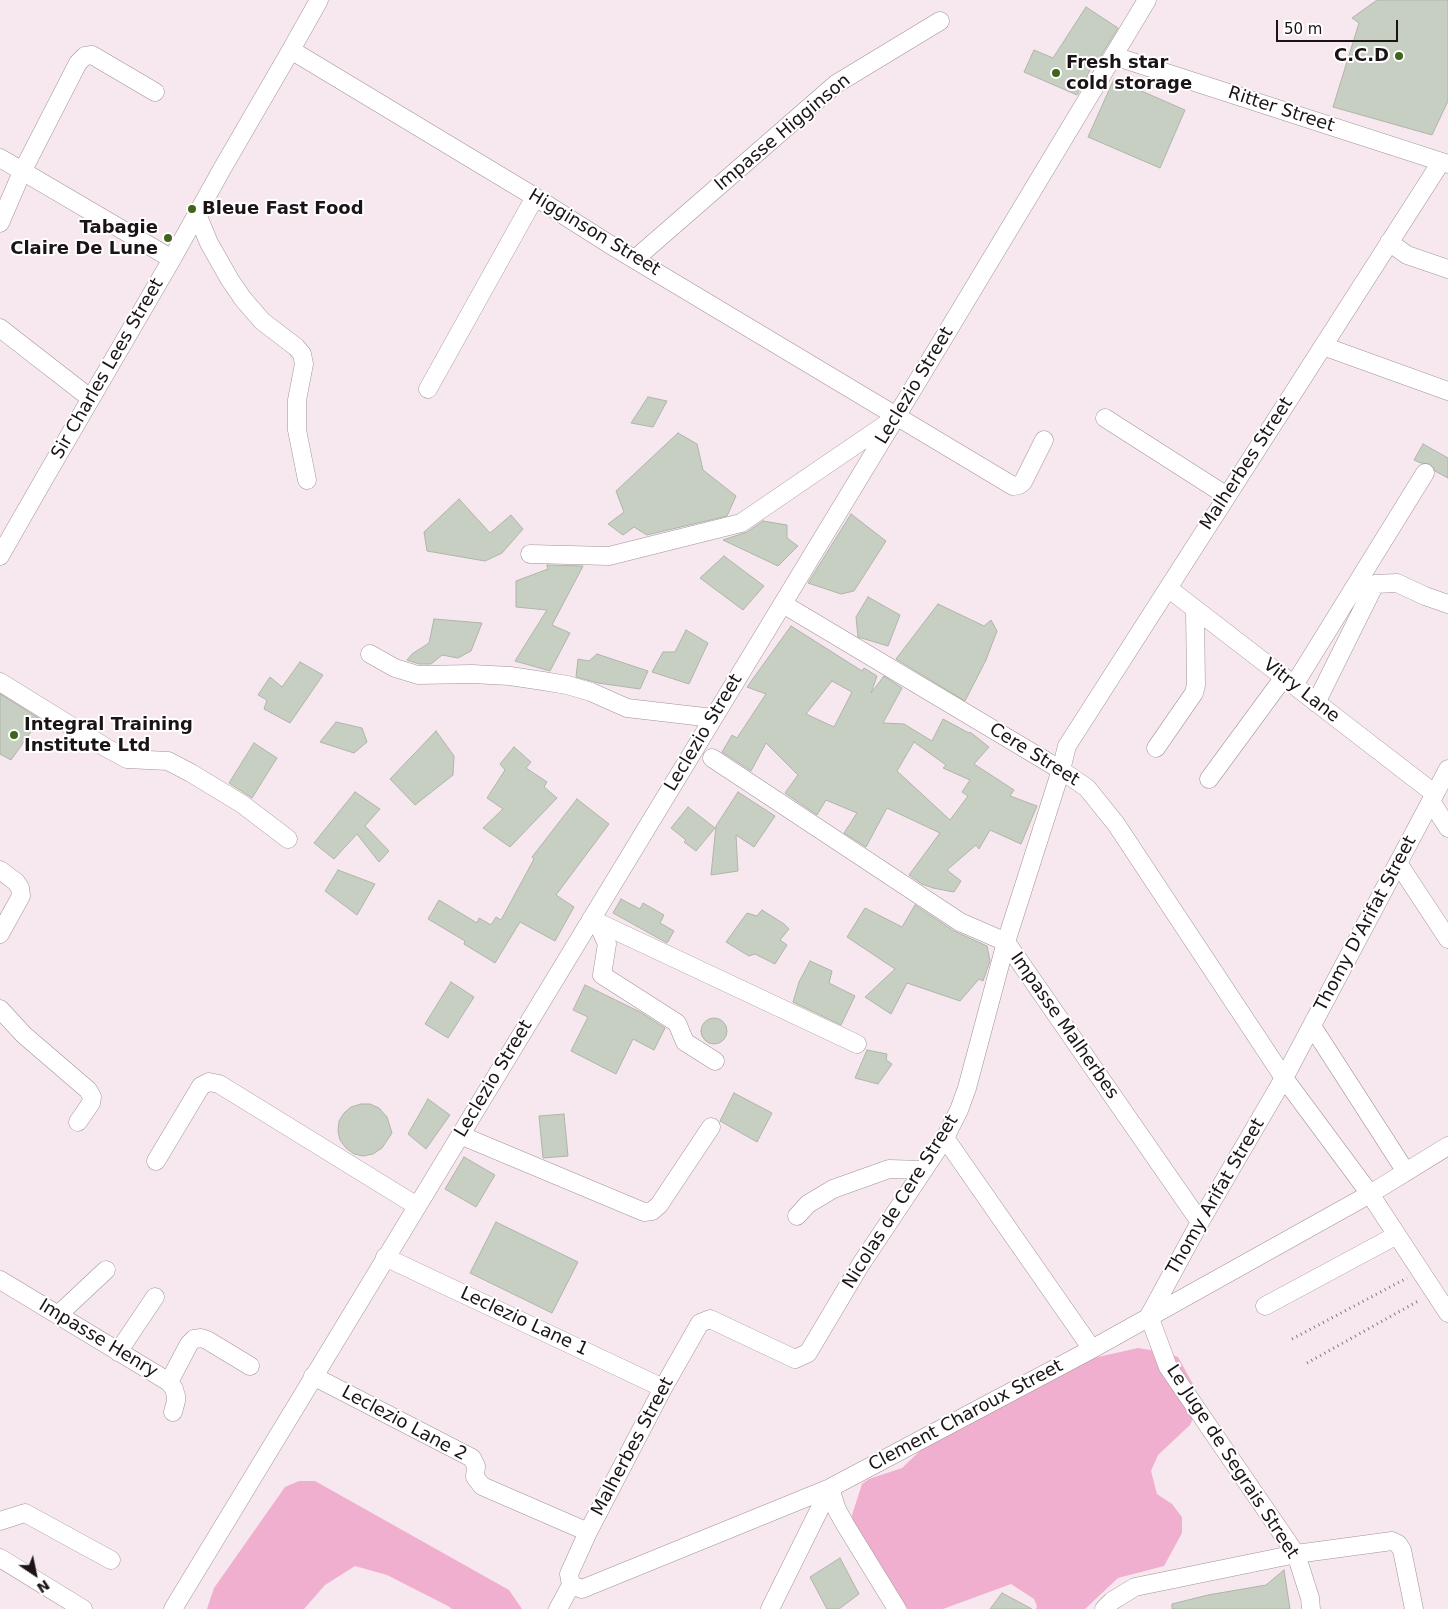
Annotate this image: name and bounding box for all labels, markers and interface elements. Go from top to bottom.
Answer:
scale bar [1278,10,1400,42]
text: 50 m [1284,20,1322,38]
place label: C.C.D [1334,45,1389,67]
marker: C.C.D [1393,50,1405,62]
place label: Fresh star cold storage [1066,52,1192,94]
marker: Fresh star cold storage [1050,67,1062,79]
street label: Impasse Higginson [711,70,855,196]
street label: Ritter Street [1225,83,1337,137]
street label: Higginson Street [524,185,664,281]
place label: Bleue Fast Food [202,198,364,220]
marker: Bleue Fast Food [186,203,198,215]
place label: Tabagie Claire De Lune [10,217,158,260]
marker: Tabagie Claire De Lune [162,232,174,244]
street label: Sir Charles Lees Street [47,275,169,463]
street label: Leclezio Street [872,324,958,448]
street label: Malherbes Street [1196,394,1298,534]
street label: Vitry Lane [1258,654,1344,728]
street label: Leclezio Street [661,671,747,795]
place label: Integral Training Institute Ltd [24,714,193,756]
street label: Cere Street [985,719,1083,791]
marker: Integral Training Institute Ltd [8,729,20,741]
street label: Thomy D'Arifat Street [1311,833,1421,1015]
street label: Impasse Malherbes [1005,948,1123,1104]
street label: Leclezio Street [451,1017,537,1141]
street label: Nicolas de Cere Street [839,1111,963,1293]
street label: Thomy Arifat Street [1162,1115,1270,1279]
street label: Leclezio Lane 1 [457,1283,591,1361]
street label: Impasse Henry [35,1295,161,1383]
street label: Clement Charoux Street [865,1356,1067,1476]
street label: Le Juge de Segrais Street [1161,1361,1303,1563]
street label: Malherbes Street [587,1374,679,1520]
street label: Leclezio Lane 2 [338,1382,470,1466]
north arrow [10,1549,60,1599]
text: N [34,1577,53,1596]

